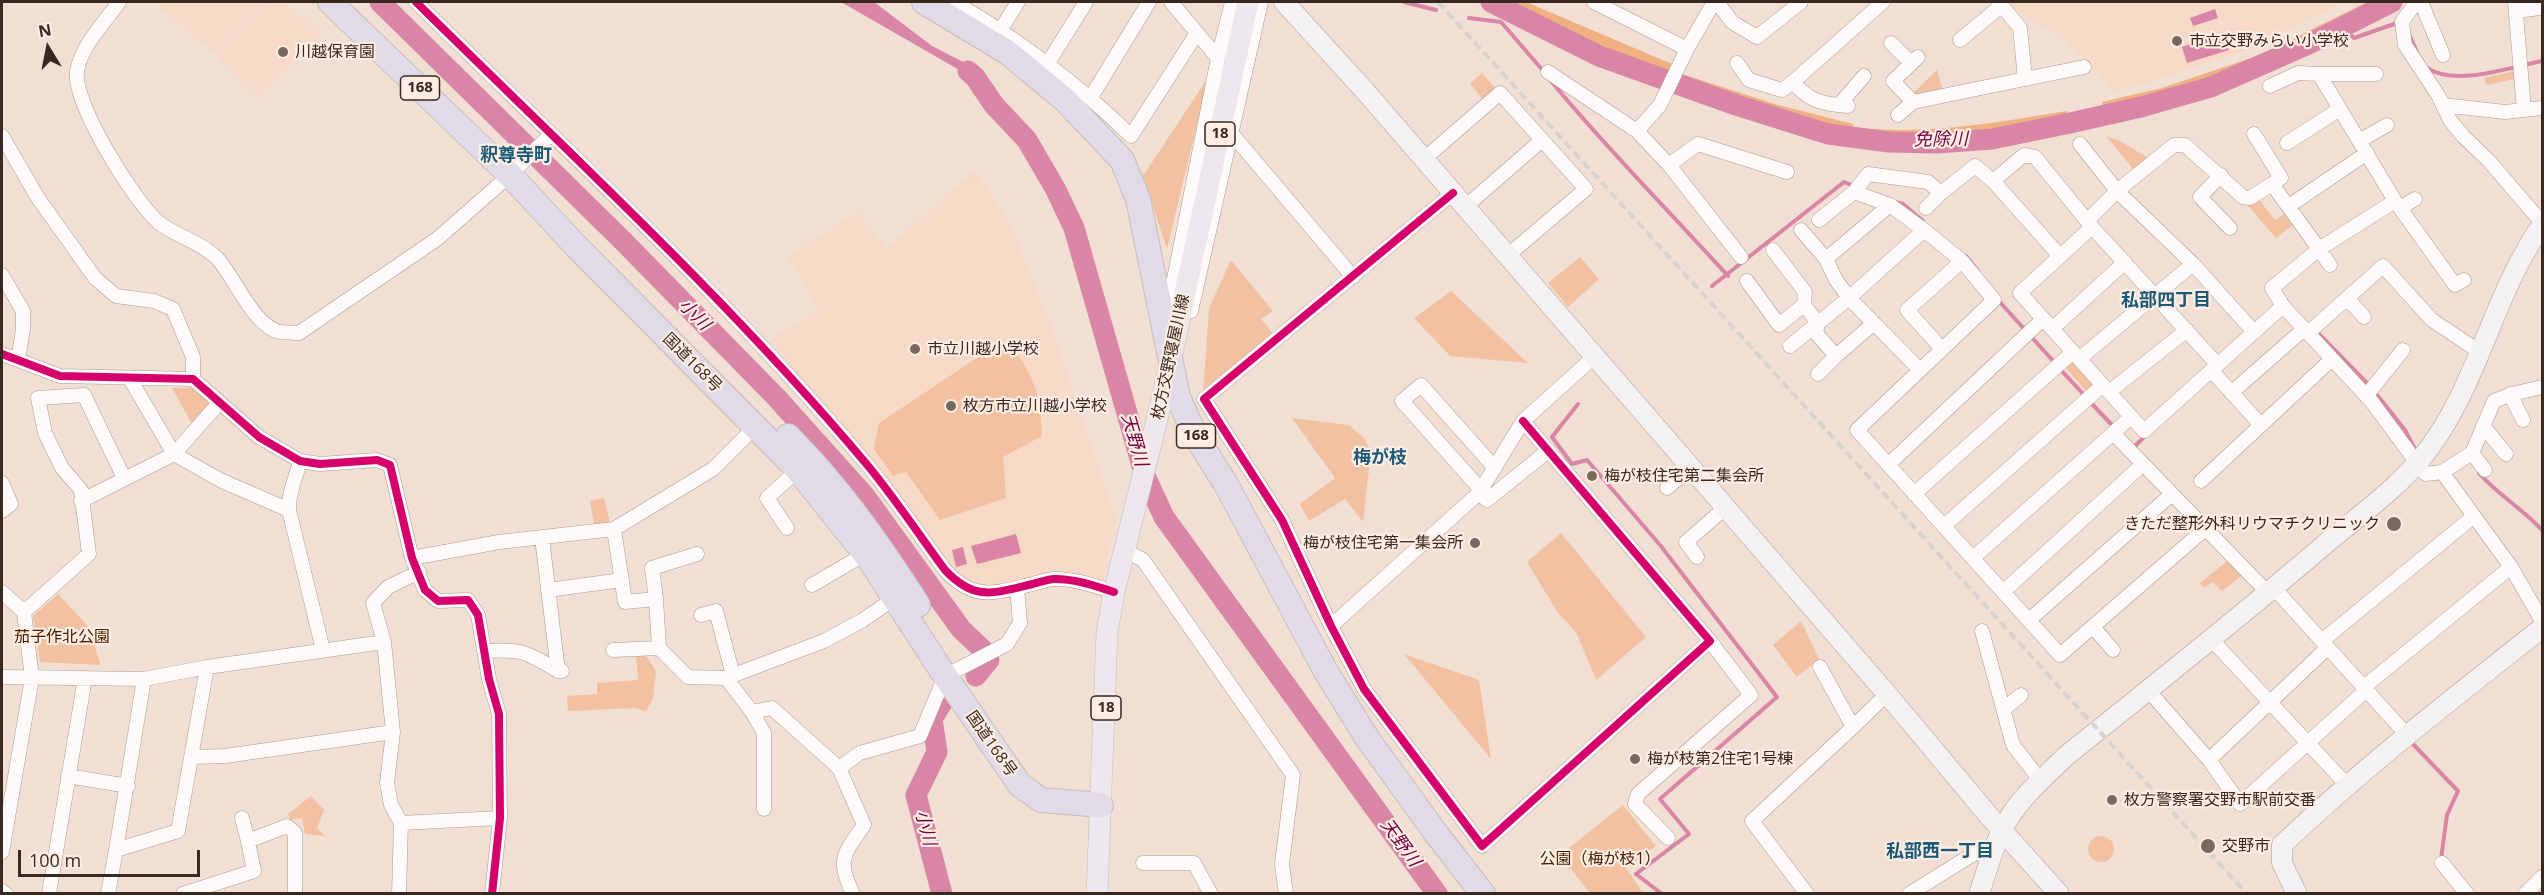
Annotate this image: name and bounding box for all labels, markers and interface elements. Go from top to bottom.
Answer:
north arrow [18,18,78,78]
text: N [37,18,53,42]
place label: 市立交野みらい小学校 [2189,31,2349,51]
marker: 市立交野みらい小学校 [2170,34,2184,48]
place label: 川越保育園 [295,42,375,62]
marker: 川越保育園 [276,45,290,59]
road number: 168 [400,76,440,100]
road number: 18 [1205,122,1235,146]
water label: 免除川 [1914,129,1968,151]
district label: 釈尊寺町 [480,145,552,167]
district label: 私部四丁目 [2121,290,2211,312]
street label: 枚方交野寝屋川線 [1148,292,1194,422]
water label: 小川 [674,295,714,335]
street label: 国道168号 [659,330,725,396]
place label: 市立川越小学校 [927,339,1039,359]
marker: 市立川越小学校 [908,342,922,356]
place label: 枚方市立川越小学校 [963,396,1107,416]
marker: 枚方市立川越小学校 [944,399,958,413]
water label: 天野川 [1116,411,1152,469]
road number: 168 [1176,424,1216,448]
district label: 梅が枝 [1353,447,1407,469]
place label: 梅が枝住宅第二集会所 [1604,466,1764,486]
marker: 梅が枝住宅第二集会所 [1585,469,1599,483]
place label: きただ整形外科リウマチクリニック [2124,514,2380,534]
marker: きただ整形外科リウマチクリニック [2385,515,2403,533]
place label: 梅が枝住宅第一集会所 [1303,533,1463,553]
marker: 梅が枝住宅第一集会所 [1468,536,1482,550]
park label: 茄子作北公園 [14,627,110,647]
road number: 18 [1091,696,1121,720]
street label: 国道168号 [961,708,1021,780]
place label: 梅が枝第2住宅1号棟 [1647,749,1793,769]
marker: 梅が枝第2住宅1号棟 [1628,752,1642,766]
place label: 枚方警察署交野市駅前交番 [2124,790,2316,810]
marker: 枚方警察署交野市駅前交番 [2105,793,2119,807]
water label: 小川 [910,808,940,848]
water label: 天野川 [1375,815,1425,871]
place label: 交野市 [2222,836,2270,856]
marker: 交野市 [2199,837,2217,855]
scale bar [21,838,202,876]
district label: 私部西一丁目 [1886,841,1994,863]
text: 100 m [29,848,81,872]
park label: 公園（梅が枝1） [1539,849,1661,869]

